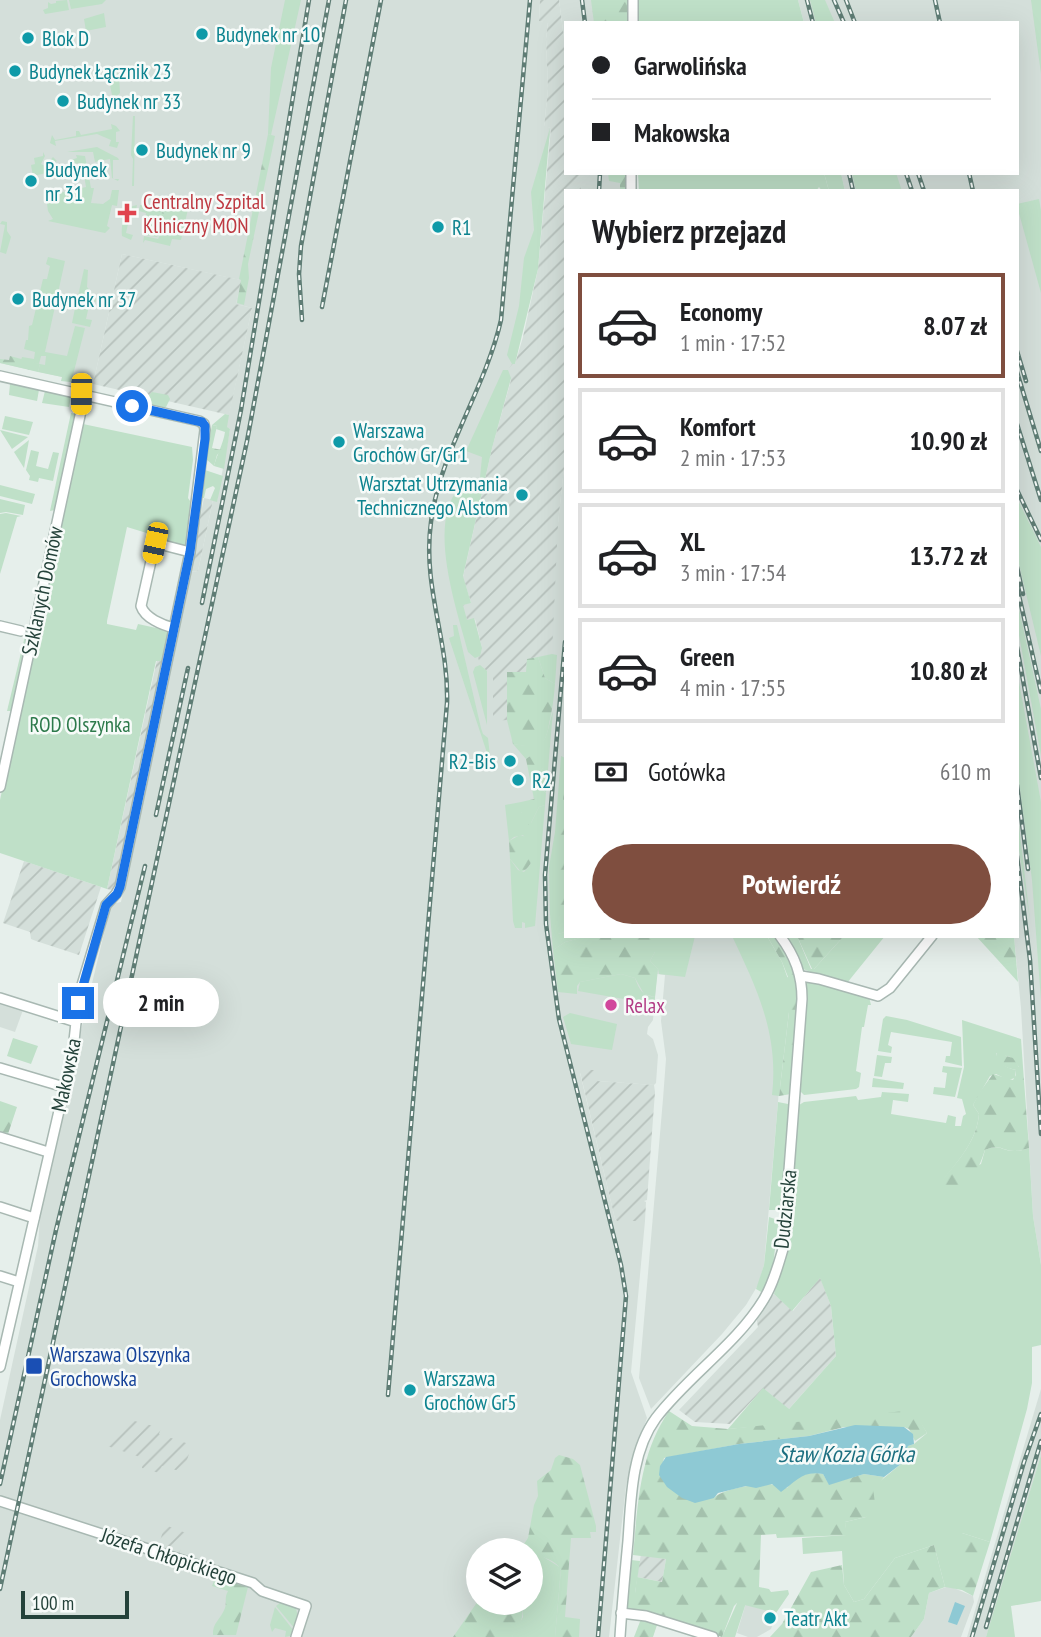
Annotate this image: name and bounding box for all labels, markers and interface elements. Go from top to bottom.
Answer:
place label: Budynek nr 10 [216,21,320,48]
place label: Blok D [42,25,89,52]
marker: Budynek nr 10 [194,26,210,42]
marker: Blok D [20,30,36,46]
text: Garwolińska [634,49,747,82]
place label: Budynek Łącznik 23 [29,58,171,85]
marker: Budynek Łącznik 23 [7,63,23,79]
place label: Budynek nr 33 [77,88,181,115]
marker: Budynek nr 33 [55,93,71,109]
text: Makowska [634,116,730,149]
place label: Budynek nr 9 [156,137,251,164]
marker: Budynek nr 9 [134,142,150,158]
place label: Budynek nr 31 [45,156,107,207]
marker: Budynek nr 31 [23,173,39,189]
place label: Centralny Szpital Kliniczny MON [143,188,265,239]
marker: Centralny Szpital Kliniczny MON [117,203,137,223]
text: Wybierz przejazd [592,210,786,252]
place label: R1 [452,214,472,241]
marker: R1 [430,219,446,235]
place label: Budynek nr 37 [32,286,136,313]
marker: Budynek nr 37 [10,291,26,307]
icon: car [596,294,659,357]
text: Economy [680,295,762,328]
text: 8.07 zł [923,309,987,342]
text: 1 min · 17:52 [680,328,786,357]
car [71,373,92,415]
route start [116,390,148,422]
icon: car [596,409,659,472]
text: Komfort [680,410,756,443]
place label: Warszawa Grochów Gr/Gr1 [353,417,468,468]
text: 10.90 zł [910,424,987,457]
marker: Warszawa Grochów Gr/Gr1 [331,434,347,450]
text: 2 min · 17:53 [680,443,786,472]
place label: Warsztat Utrzymania Technicznego Alstom [357,470,508,521]
marker: Warsztat Utrzymania Technicznego Alstom [514,487,530,503]
car [141,520,170,566]
street label: Szklanych Domów [15,523,69,658]
icon: car [596,524,659,587]
text: XL [680,525,705,558]
text: 13.72 zł [910,539,987,572]
text: 3 min · 17:54 [680,558,786,587]
icon: car [596,639,659,702]
text: Green [680,640,735,673]
text: 10.80 zł [910,654,987,687]
text: 4 min · 17:55 [680,673,786,702]
park label: ROD Olszynka [29,711,131,738]
place label: R2-Bis [449,748,496,775]
marker: R2-Bis [502,753,518,769]
icon: cash [592,753,630,791]
text: Gotówka [648,755,726,788]
text: 610 m [940,757,991,786]
place label: R2 [532,767,552,794]
marker: R2 [510,772,526,788]
button: Potwierdź [592,844,991,924]
callout: 2 min [102,978,218,1028]
route end [62,987,94,1019]
text: 2 min [138,988,184,1017]
place label: Relax [625,992,665,1019]
marker: Relax [603,997,619,1013]
street label: Makowska [45,1036,87,1114]
street label: Dudziarska [767,1168,803,1250]
place label: Warszawa Olszynka Grochowska [50,1341,190,1392]
marker: Warszawa Olszynka Grochowska [24,1356,44,1376]
place label: Warszawa Grochów Gr5 [424,1365,517,1416]
marker: Warszawa Grochów Gr5 [402,1382,418,1398]
water label: Staw Kozia Górka [778,1439,916,1468]
street label: Józefa Chłopickiego [97,1521,240,1591]
map controls [466,1538,543,1615]
button: layers [466,1538,543,1615]
scale bar [21,1588,130,1620]
text: 100 m [32,1591,74,1615]
place label: Teatr Akt [784,1605,848,1632]
marker: Teatr Akt [762,1610,778,1626]

